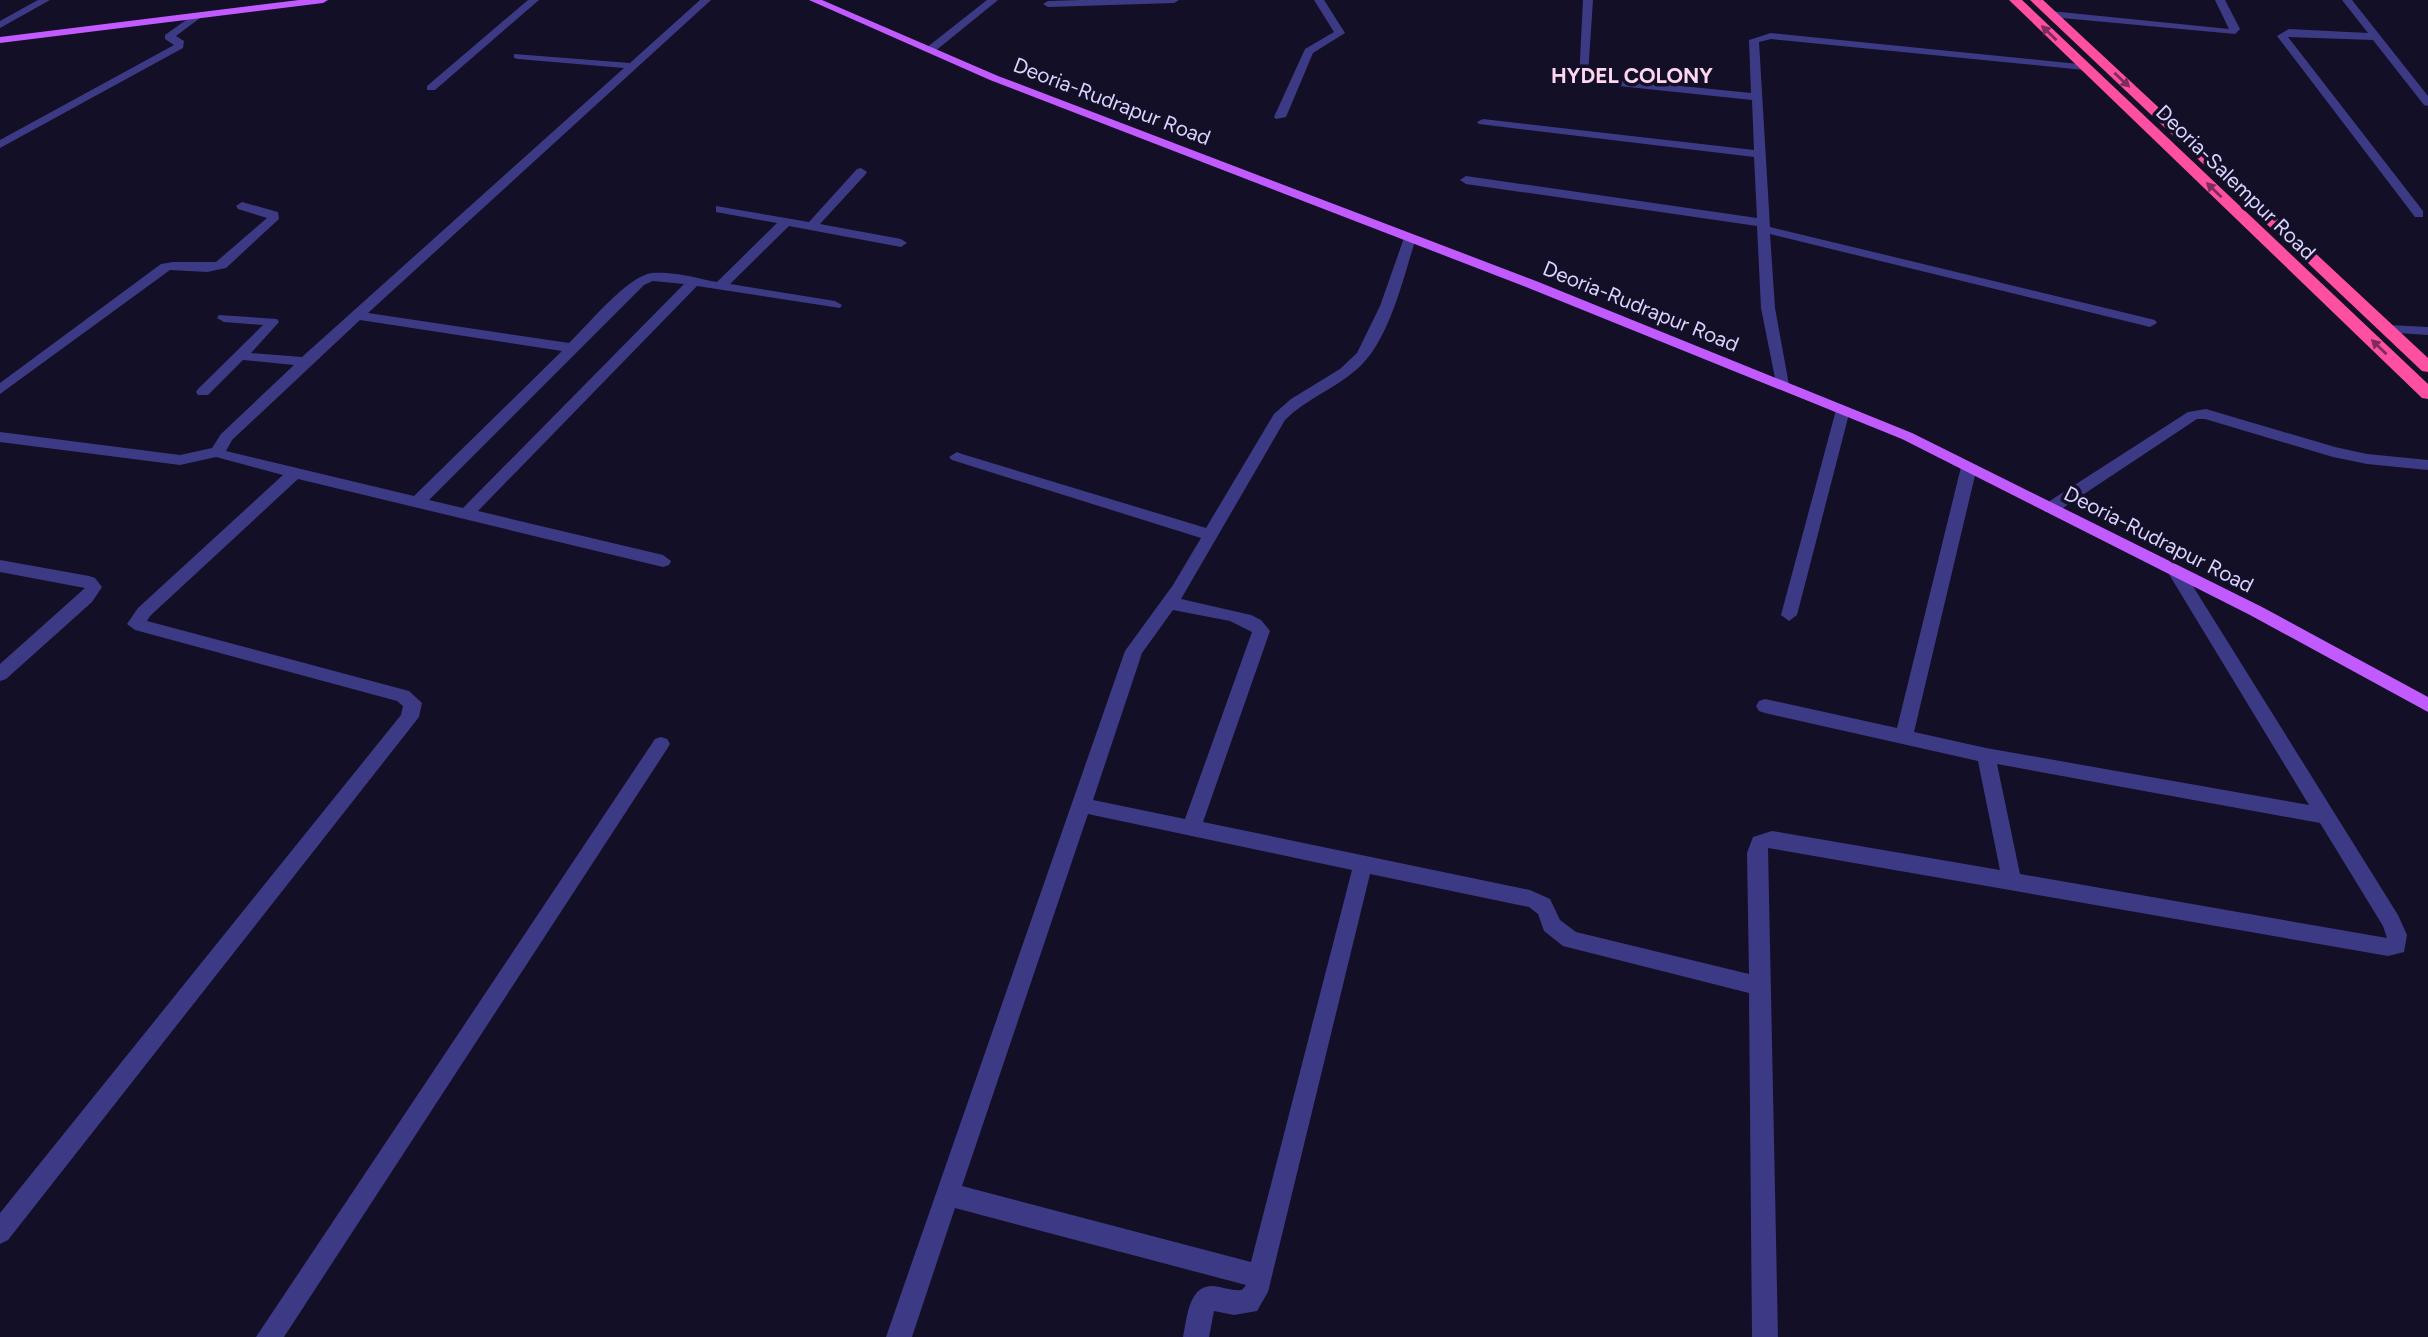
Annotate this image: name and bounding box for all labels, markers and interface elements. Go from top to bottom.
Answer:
one-way arrow [2040,25,2058,41]
street label: Deoria-Rudrapur Road [1010,52,1214,150]
district label: HYDEL COLONY [1551,63,1713,88]
one-way arrow [2113,72,2130,88]
street label: Deoria-Salempur Road [2151,99,2321,265]
one-way arrow [2205,182,2222,198]
street label: Deoria-Rudrapur Road [1539,255,1743,357]
one-way arrow [2370,338,2387,355]
street label: Deoria-Rudrapur Road [2060,480,2258,598]

